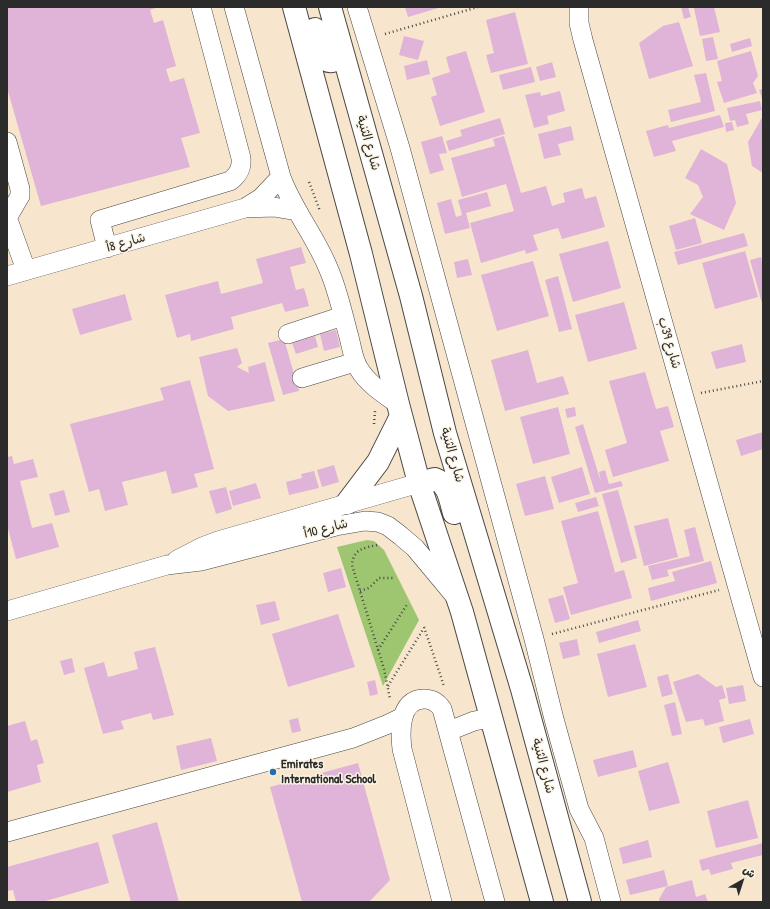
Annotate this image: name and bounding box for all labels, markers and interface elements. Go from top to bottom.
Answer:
street label: شارع الثنية [353,114,383,172]
street label: شارع 8أ [105,230,147,256]
street label: شارع 39ب [654,315,684,371]
street label: شارع الثنية [437,426,467,484]
street label: شارع 10أ [302,516,350,542]
street label: شارع الثنية [528,737,558,795]
place label: Emirates International School [281,757,376,788]
marker: Emirates International School [268,767,278,777]
north arrow [722,861,762,901]
text: ش [740,862,759,881]

